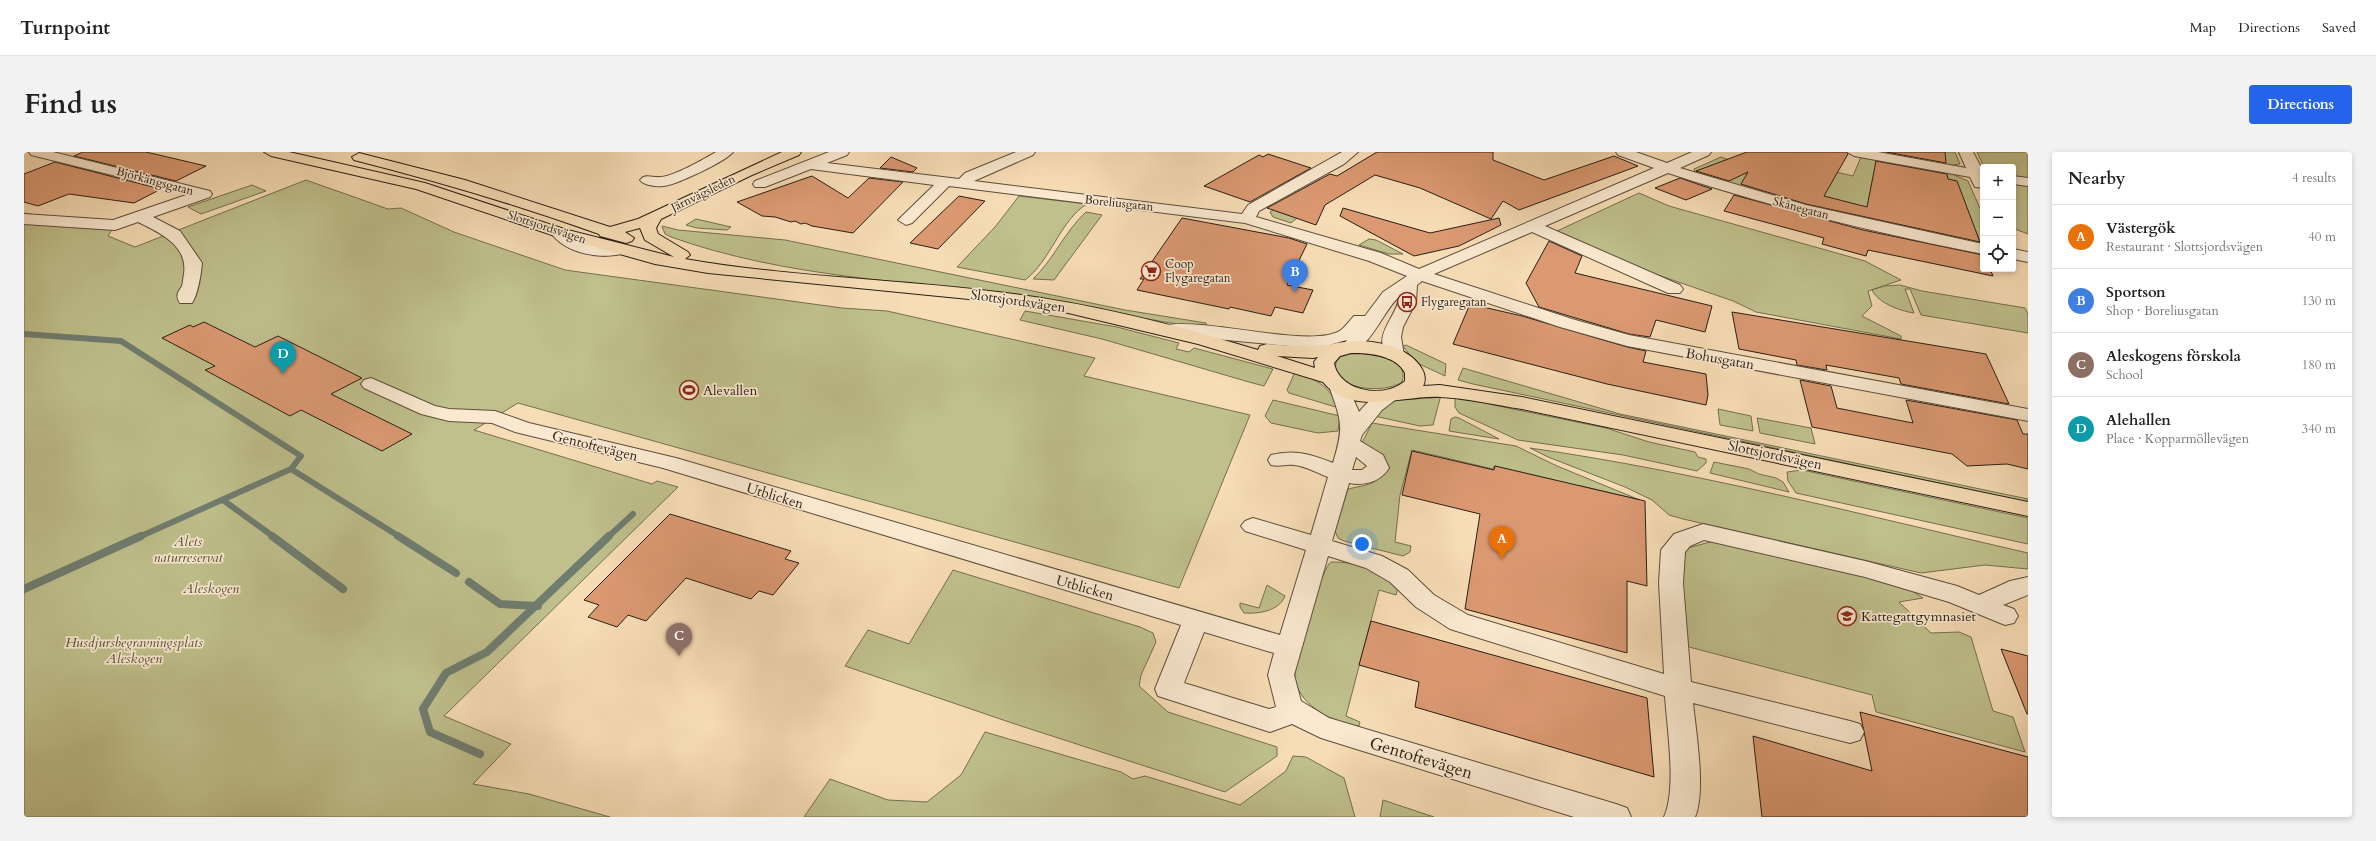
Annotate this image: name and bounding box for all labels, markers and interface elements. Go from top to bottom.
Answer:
text: Turnpoint [20,15,110,41]
text: Map [2190,18,2216,37]
text: Directions [2238,18,2300,37]
text: Saved [2322,18,2356,37]
text: Find us [24,85,117,123]
button: Directions [2249,85,2352,124]
street label: Björkängsgatan [115,163,196,199]
map controls [1980,164,2016,272]
button: + [1980,164,2016,200]
text: Nearby [2068,167,2125,190]
text: 4 results [2292,169,2336,187]
street label: Järnvägsleden [666,170,738,216]
street label: Boreliusgatan [1084,191,1154,215]
street label: Skånegatan [1771,193,1831,223]
button: − [1980,200,2016,236]
street label: Slottsjordsvägen [505,207,589,247]
text: Västergök [2106,218,2176,238]
text: A [2076,228,2086,246]
text: 40 m [2308,228,2336,246]
button: locate [1980,236,2016,272]
text: Restaurant · Slottsjordsvägen [2106,238,2263,256]
place label: Coop Flygaregatan [1165,256,1231,286]
pin: B [1282,259,1308,292]
supermarket icon: Coop Flygaregatan [1140,260,1162,282]
text: Sportson [2106,282,2166,302]
street label: Slottsjordsvägen [969,285,1067,317]
bus stop icon: Flygaregatan [1396,291,1418,313]
text: B [2076,292,2086,310]
text: 130 m [2302,292,2336,310]
place label: Flygaregatan [1421,294,1487,310]
text: Shop · Boreliusgatan [2106,302,2219,320]
pin: D [270,341,296,374]
street label: Bohusgatan [1684,344,1756,374]
text: Aleskogens förskola [2106,346,2241,366]
text: C [2076,356,2086,374]
text: 180 m [2302,356,2336,374]
text: School [2106,366,2143,384]
sports icon: Alevallen [678,379,700,401]
place label: Alevallen [703,381,757,400]
text: Alehallen [2106,410,2171,430]
text: D [2075,420,2087,438]
text: 340 m [2302,420,2336,438]
street label: Gentoftevägen [550,426,640,466]
text: Place · Kopparmöllevägen [2106,430,2249,448]
street label: Slottsjordsvägen [1726,436,1824,474]
street label: Utblicken [744,478,806,514]
pin: A [1489,526,1515,559]
park label: Alets naturreservat [153,532,224,567]
your location [1352,534,1372,554]
street label: Utblicken [1054,571,1116,605]
park label: Aleskogen [182,579,239,598]
school or university icon: Kattegattgymnasiet [1836,605,1858,627]
place label: Kattegattgymnasiet [1861,607,1976,626]
pin: C [666,623,692,656]
park label: Husdjursbegravningsplats Aleskogen [65,633,203,668]
street label: Gentoftevägen [1367,731,1476,785]

